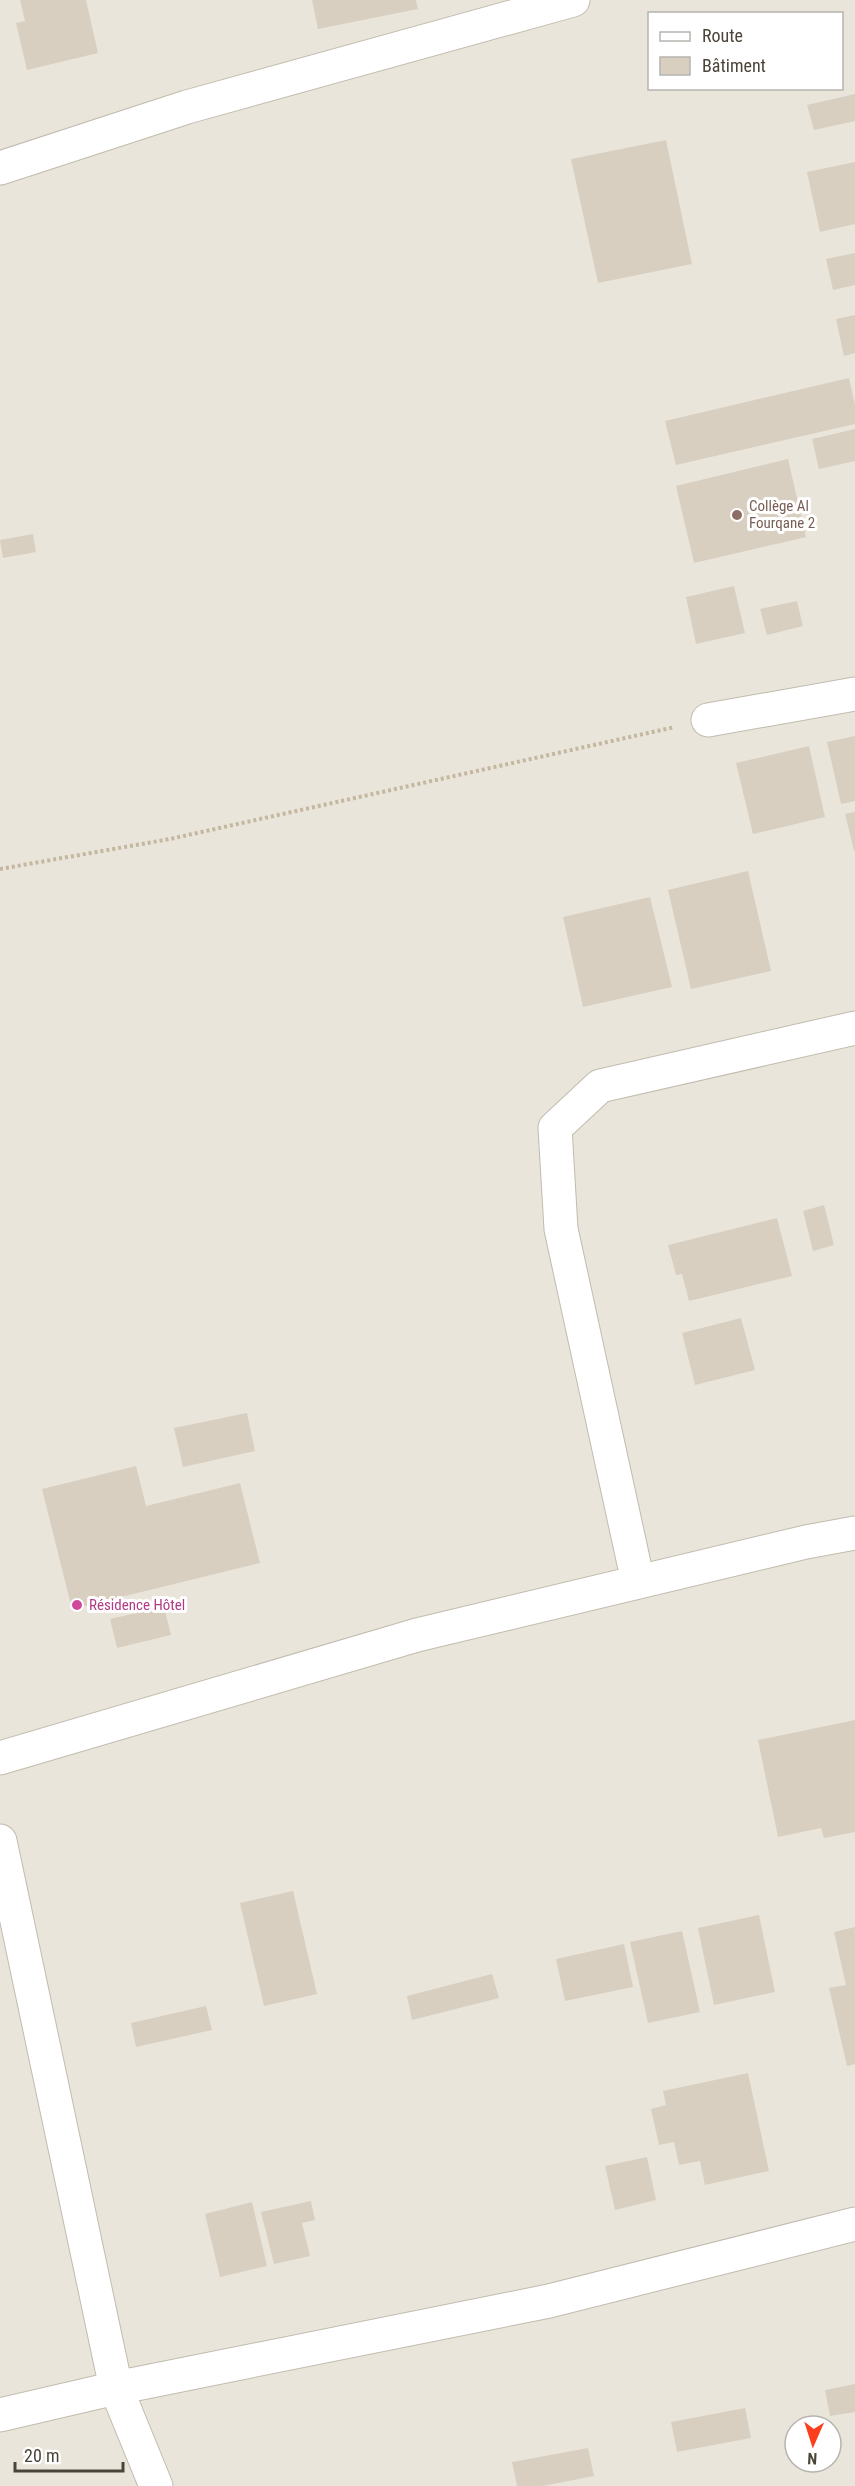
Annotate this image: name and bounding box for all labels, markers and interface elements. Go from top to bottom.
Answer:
legend [648,12,843,90]
text: Route [702,25,743,46]
text: Bâtiment [702,55,766,76]
place label: Collège Al Fourqane 2 [749,497,815,532]
marker: Collège Al Fourqane 2 [730,508,744,522]
place label: Résidence Hôtel [89,1596,185,1614]
marker: Résidence Hôtel [70,1598,84,1612]
north arrow [783,2414,843,2474]
scale bar [15,2435,123,2473]
text: 20 m [24,2445,59,2466]
text: N [807,2449,818,2468]

